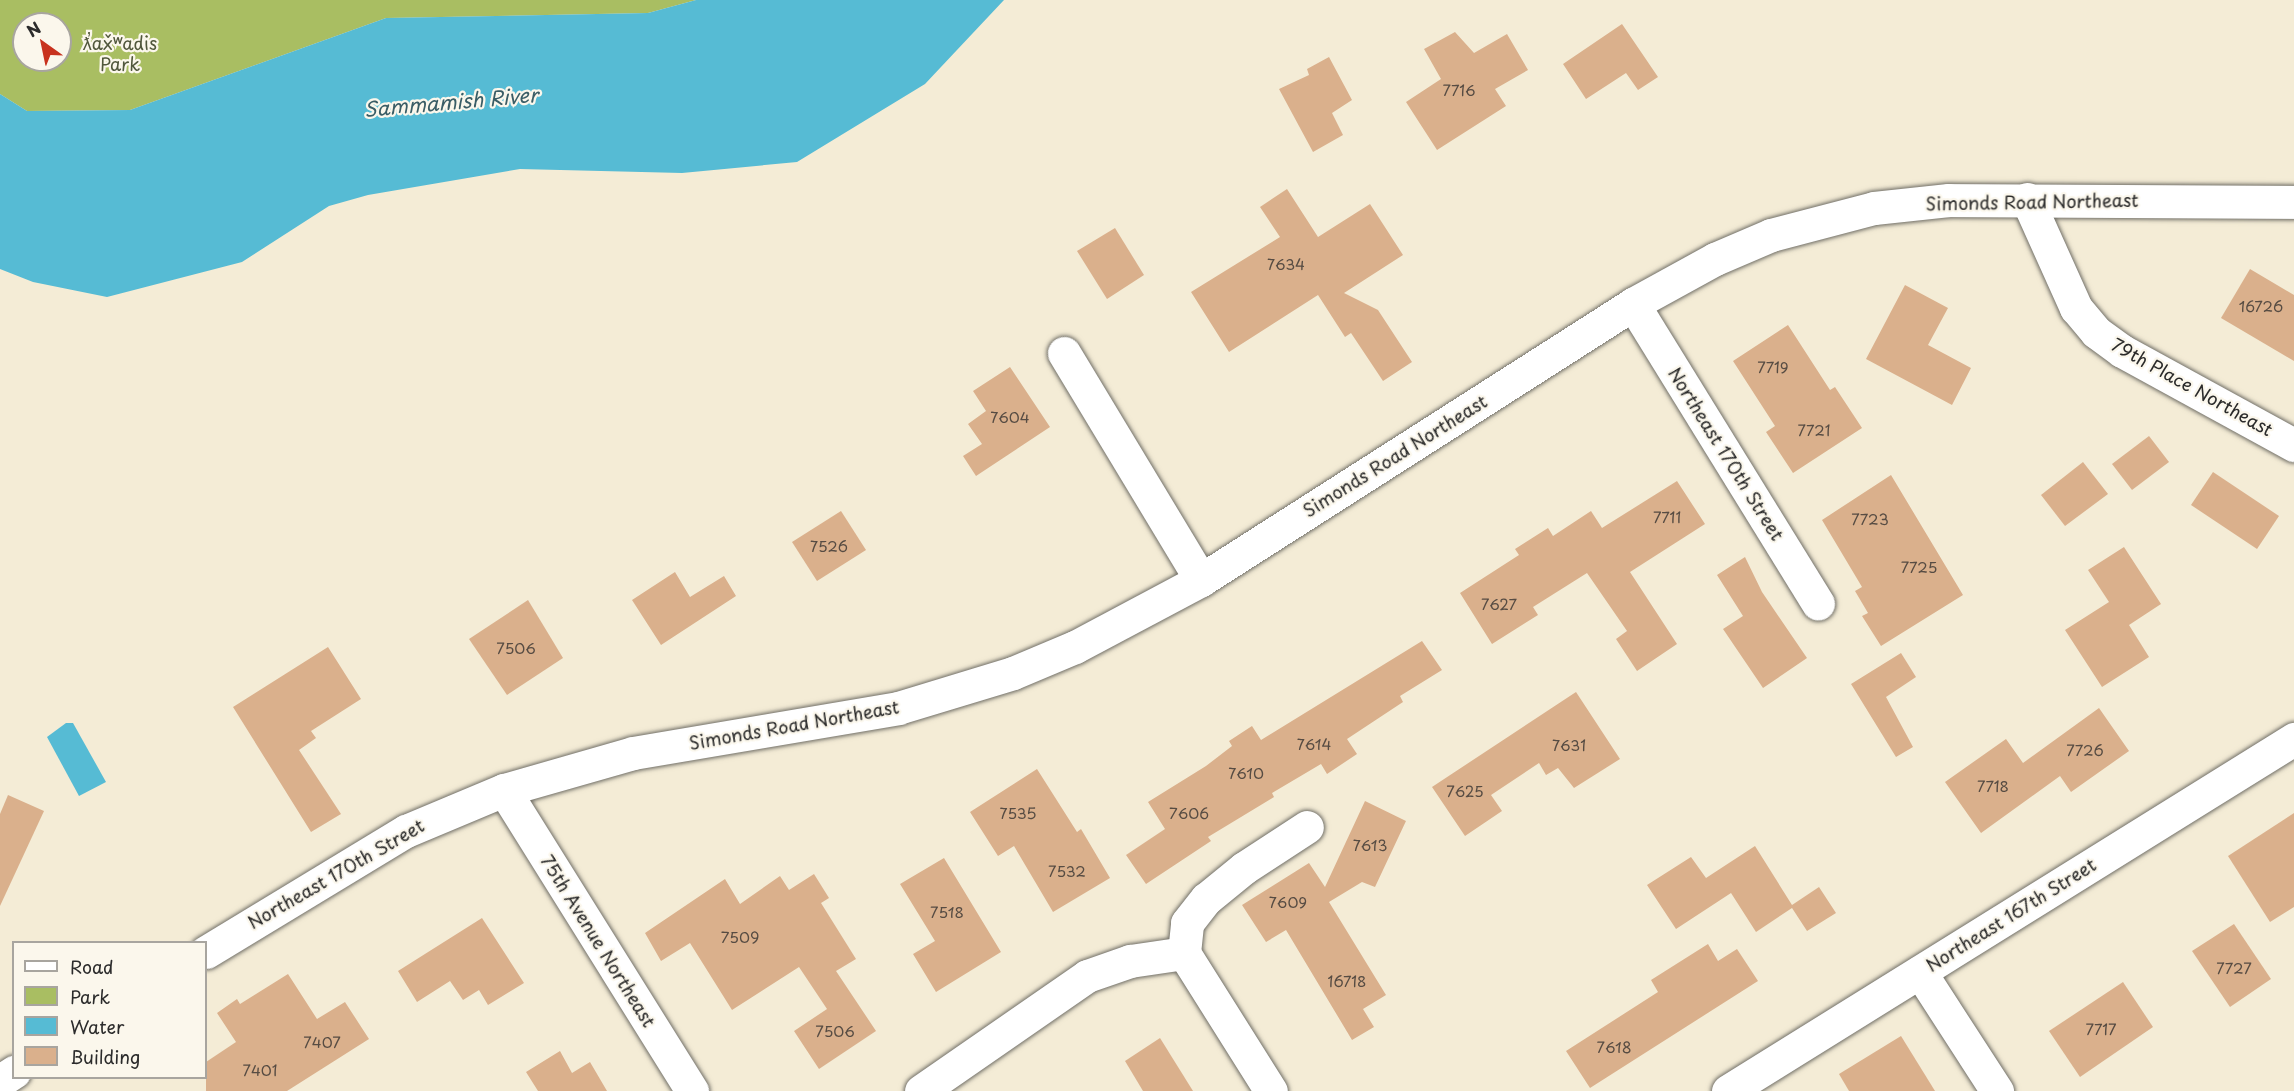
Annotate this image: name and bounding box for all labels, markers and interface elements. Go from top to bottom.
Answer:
north arrow [12,12,72,72]
text: N [21,15,45,42]
park label: ƛ̕ax̌ʷadis Park [83,33,157,76]
house number: 7716 [1443,81,1475,99]
water label: Sammamish River [363,82,539,122]
street label: Simonds Road Northeast [1925,189,2139,215]
house number: 7634 [1267,255,1305,273]
house number: 16726 [2239,297,2283,315]
street label: 79th Place Northeast [2107,333,2277,441]
house number: 7719 [1757,358,1789,376]
street label: Northeast 170th Street [1664,363,1788,545]
street label: Simonds Road Northeast [1299,390,1491,522]
house number: 7604 [990,408,1030,426]
house number: 7721 [1798,421,1830,439]
house number: 7711 [1653,508,1681,526]
house number: 7723 [1851,510,1889,528]
house number: 7526 [810,537,848,555]
house number: 7725 [1901,558,1937,576]
house number: 7627 [1481,595,1517,613]
house number: 7506 [496,639,536,657]
street label: Simonds Road Northeast [687,696,901,754]
house number: 7614 [1297,735,1331,753]
house number: 7631 [1552,736,1586,754]
house number: 7726 [2066,741,2104,759]
house number: 7610 [1228,764,1264,782]
house number: 7718 [1977,777,2009,795]
house number: 7625 [1446,782,1484,800]
house number: 7535 [999,804,1037,822]
house number: 7606 [1169,804,1209,822]
street label: Northeast 170th Street [244,815,428,933]
house number: 7613 [1353,836,1387,854]
street label: 75th Avenue Northeast [536,851,660,1031]
street label: Northeast 167th Street [1921,853,2101,977]
house number: 7532 [1048,862,1086,880]
house number: 7609 [1269,893,1307,911]
house number: 7518 [930,903,964,921]
house number: 7509 [721,928,759,946]
legend [12,941,207,1079]
text: Road [70,953,114,980]
house number: 7727 [2216,959,2252,977]
house number: 16718 [1328,972,1366,990]
text: Park [70,983,110,1010]
text: Water [70,1013,124,1040]
house number: 7717 [2086,1020,2116,1038]
house number: 7506 [815,1022,855,1040]
house number: 7407 [303,1033,341,1051]
house number: 7618 [1596,1038,1632,1056]
text: Building [70,1043,140,1070]
house number: 7401 [243,1061,277,1079]

